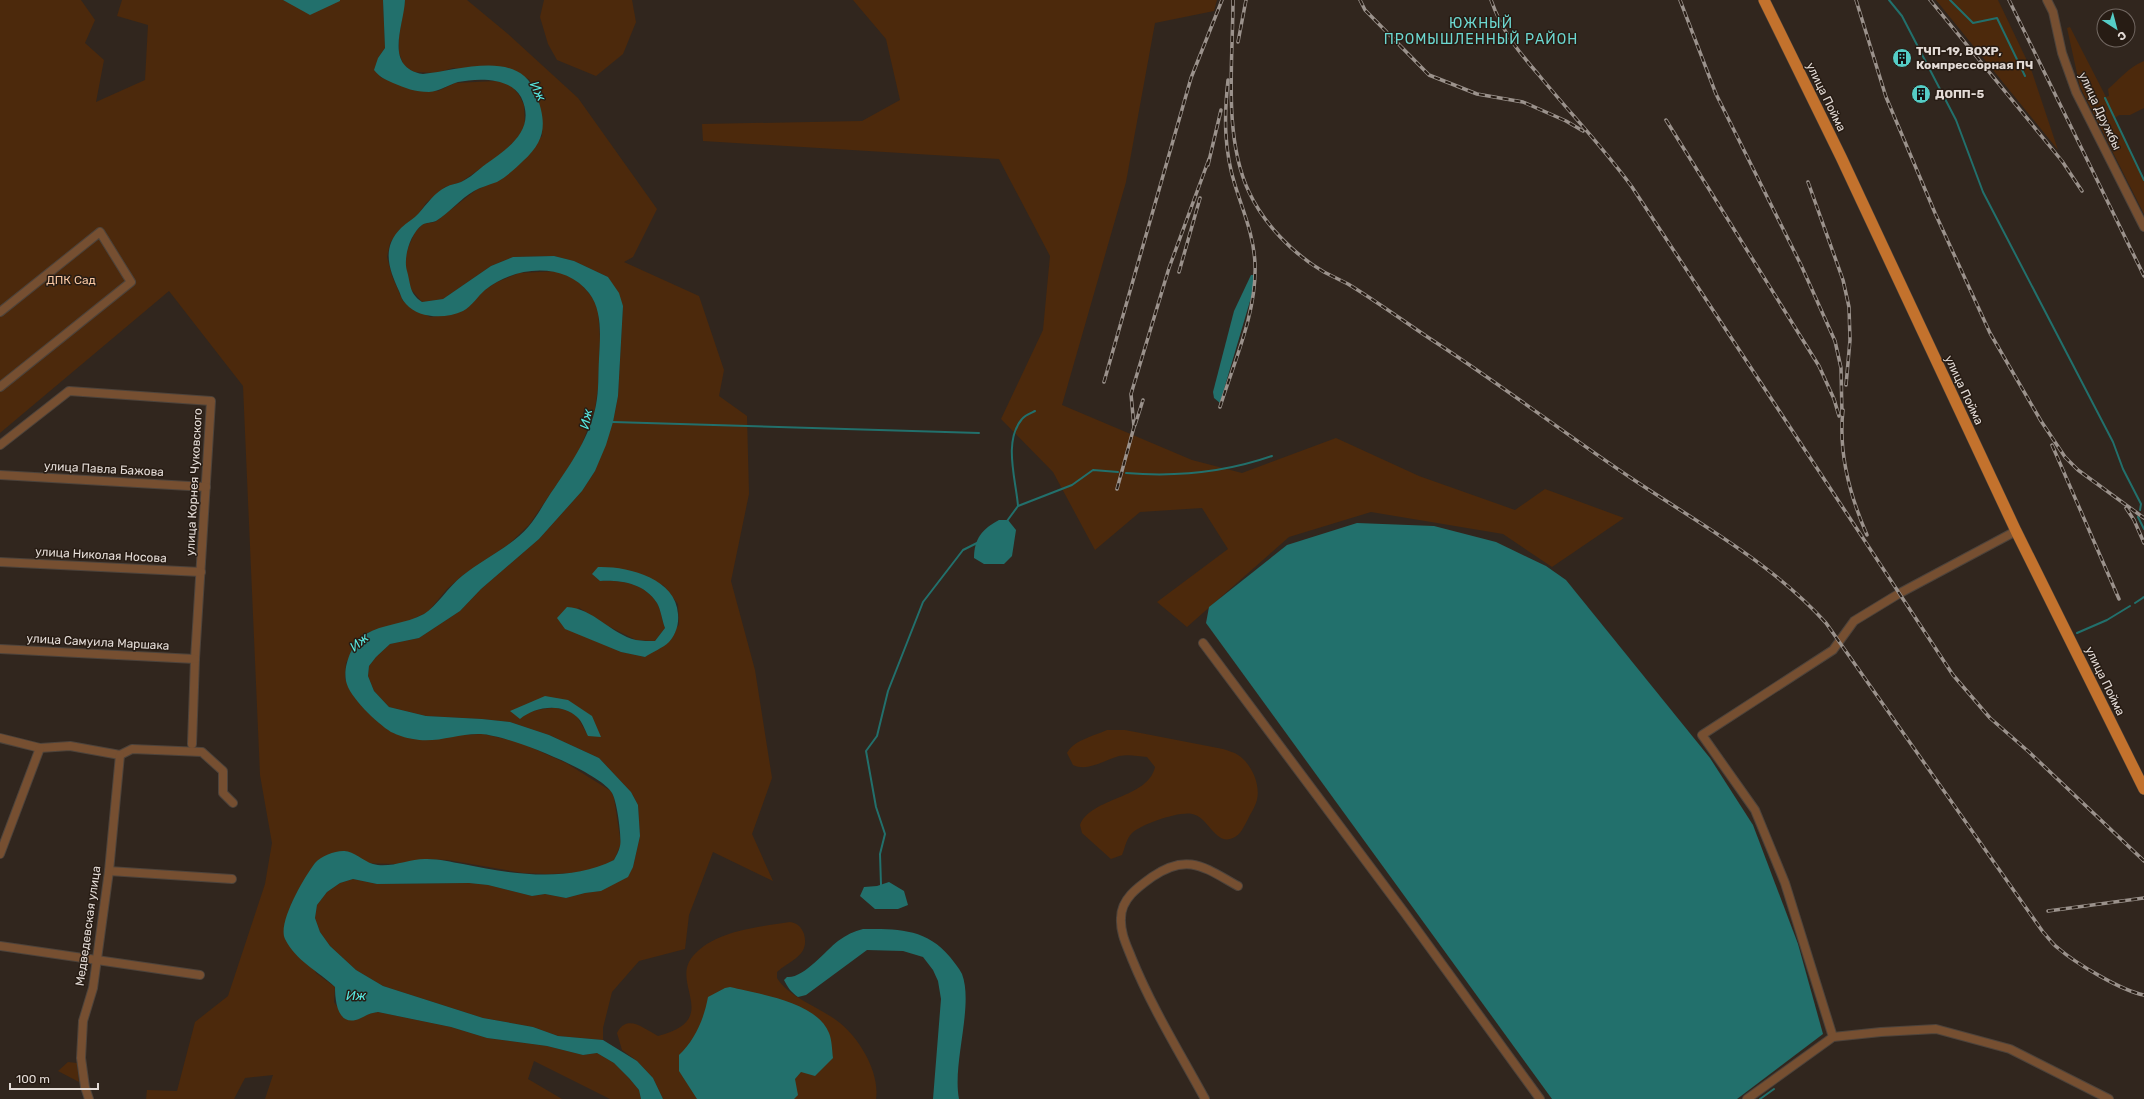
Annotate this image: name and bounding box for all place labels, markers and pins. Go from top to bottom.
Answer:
place label: ТЧП-19, ВОХР, Компрессорная ПЧ [1916,44,2033,72]
building icon: ТЧП-19, ВОХР, Компрессорная ПЧ [1891,47,1913,69]
building icon: ДОПП-5 [1910,83,1932,105]
place label: ДОПП-5 [1935,87,1984,101]

